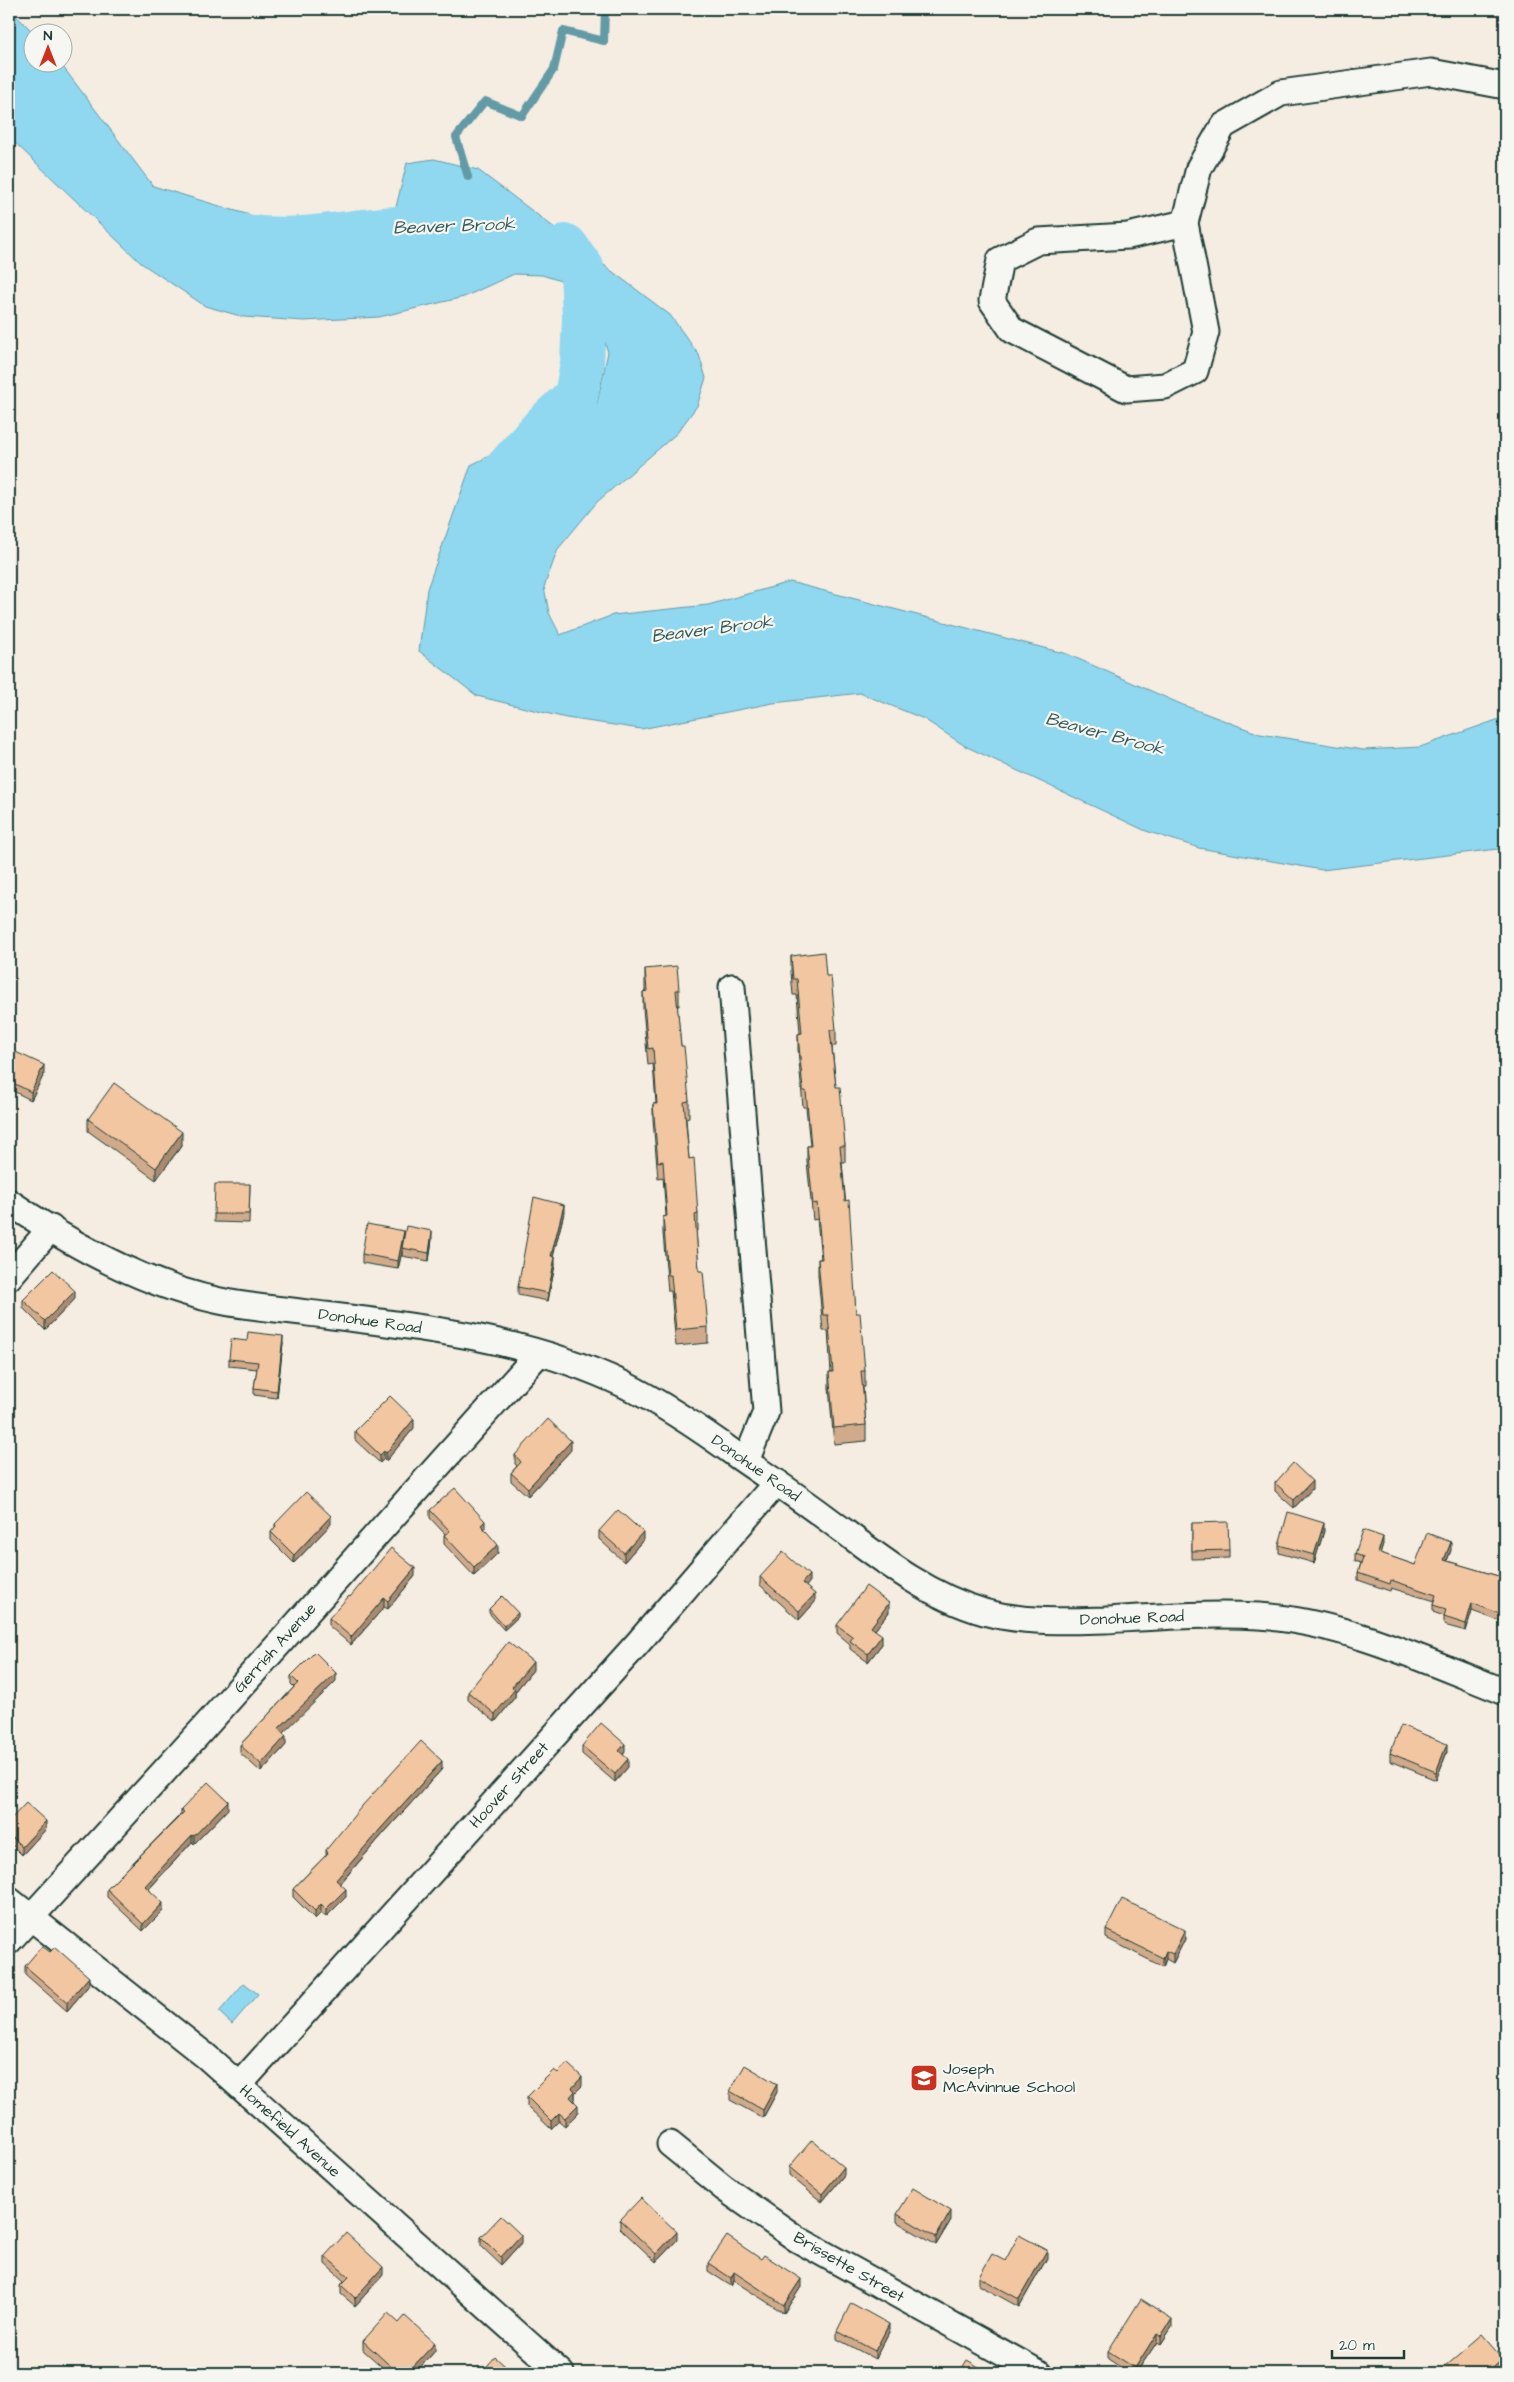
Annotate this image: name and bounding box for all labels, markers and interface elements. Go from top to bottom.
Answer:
north arrow [22,22,72,72]
text: N [44,26,53,46]
water label: Beaver Brook [393,211,516,241]
water label: Beaver Brook [650,609,775,649]
water label: Beaver Brook [1043,706,1168,762]
street label: Donohue Road [317,1303,423,1339]
street label: Donohue Road [707,1429,805,1507]
street label: Gerrish Avenue [229,1598,322,1698]
street label: Donohue Road [1080,1605,1184,1631]
street label: Hoover Street [464,1737,554,1833]
place label: Joseph McAvinnue School [943,2058,1075,2098]
school or university icon: Joseph McAvinnue School [909,2063,939,2093]
street label: Homefield Avenue [235,2080,346,2183]
street label: Brissette Street [790,2226,909,2308]
scale bar [1332,2327,1404,2359]
text: 20 m [1339,2335,1375,2356]

